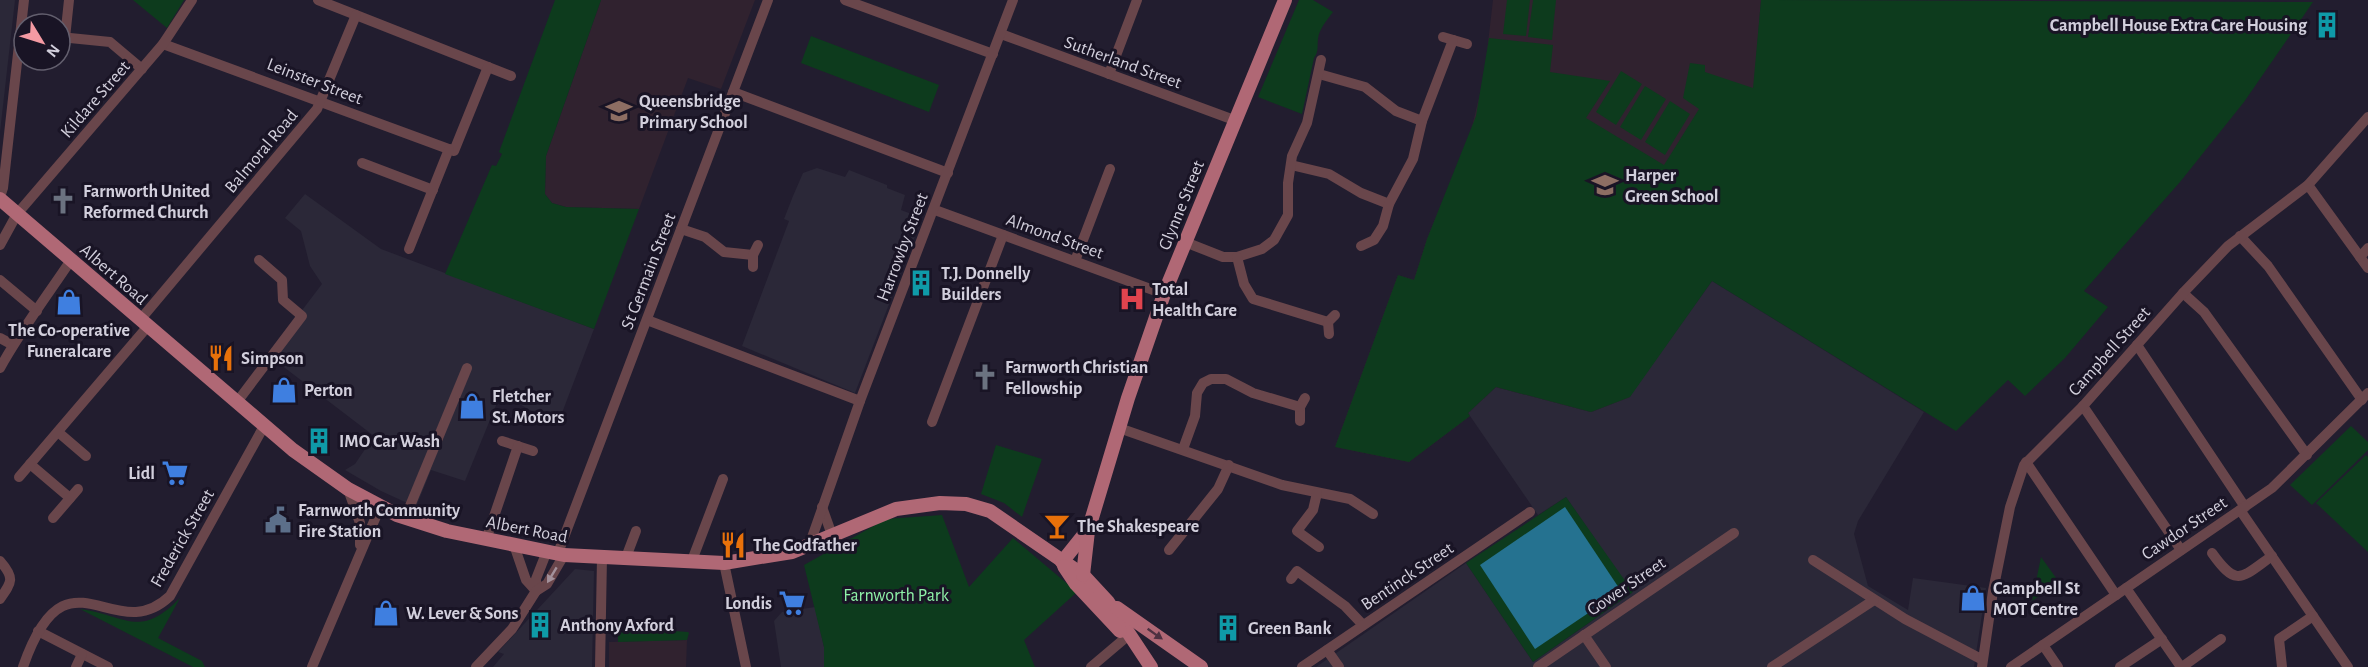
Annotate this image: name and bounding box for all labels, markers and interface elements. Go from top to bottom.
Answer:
building icon: Campbell House Extra Care Housing [2312,10,2342,40]
north arrow [12,12,72,72]
place label: Campbell House Extra Care Housing [2050,17,2308,35]
street label: Sutherland Street [1062,33,1184,93]
text: N [43,41,63,60]
street label: Leinster Street [264,55,365,108]
street label: Kildare Street [58,58,134,142]
place label: Queensbridge Primary School [639,93,748,132]
school or university icon: Queensbridge Primary School [604,96,634,126]
street label: Balmoral Road [222,107,302,197]
street label: Glynne Street [1156,158,1208,253]
place label: Harper Green School [1625,167,1719,206]
school or university icon: Harper Green School [1590,170,1620,200]
place label: Farnworth United Reformed Church [83,183,211,222]
church icon: Farnworth United Reformed Church [48,186,78,216]
street label: Harrowby Street [874,190,932,304]
street label: St Germain Street [618,210,680,332]
street label: Almond Street [1004,211,1106,263]
street label: Albert Road [76,241,150,309]
place label: T.J. Donnelly Builders [941,265,1031,304]
building icon: T.J. Donnelly Builders [906,268,936,298]
place label: Total Health Care [1152,281,1237,320]
hospital icon: Total Health Care [1117,284,1147,314]
shop icon: The Co-operative Funeralcare [54,287,84,317]
street label: Campbell Street [2065,304,2154,400]
place label: The Co-operative Funeralcare [8,322,130,361]
restaurant icon: Simpson [206,343,236,373]
place label: Simpson [241,350,304,368]
place label: Farnworth Christian Fellowship [1005,359,1148,398]
church icon: Farnworth Christian Fellowship [970,362,1000,392]
shop icon: Perton [269,375,299,405]
place label: Perton [304,382,353,400]
place label: Fletcher St. Motors [492,388,565,427]
shop icon: Fletcher St. Motors [457,391,487,421]
building icon: IMO Car Wash [304,426,334,456]
place label: IMO Car Wash [339,433,440,451]
supermarket icon: Lidl [160,458,190,488]
place label: Lidl [128,465,155,483]
street label: Frederick Street [148,486,218,590]
street label: Cawdor Street [2139,494,2231,564]
place label: Farnworth Community Fire Station [298,502,461,541]
public building icon: Farnworth Community Fire Station [263,505,293,535]
bar icon: The Shakespeare [1042,511,1072,541]
street label: Albert Road [484,513,569,547]
place label: The Shakespeare [1077,518,1199,536]
restaurant icon: The Godfather [718,530,748,560]
place label: The Godfather [753,537,857,555]
street label: Bentinck Street [1358,539,1457,614]
street label: Gower Street [1584,554,1669,620]
one-way arrow [547,567,558,583]
place label: Campbell St MOT Centre [1993,580,2080,619]
shop icon: Campbell St MOT Centre [1958,583,1988,613]
park label: Farnworth Park [843,587,950,605]
supermarket icon: Londis [777,588,807,618]
place label: Londis [725,595,772,613]
shop icon: W. Lever & Sons [371,598,401,628]
place label: W. Lever & Sons [406,605,519,623]
building icon: Anthony Axford [525,610,555,640]
building icon: Green Bank [1213,613,1243,643]
place label: Anthony Axford [560,617,675,635]
place label: Green Bank [1248,620,1331,638]
one-way arrow [1146,628,1162,640]

